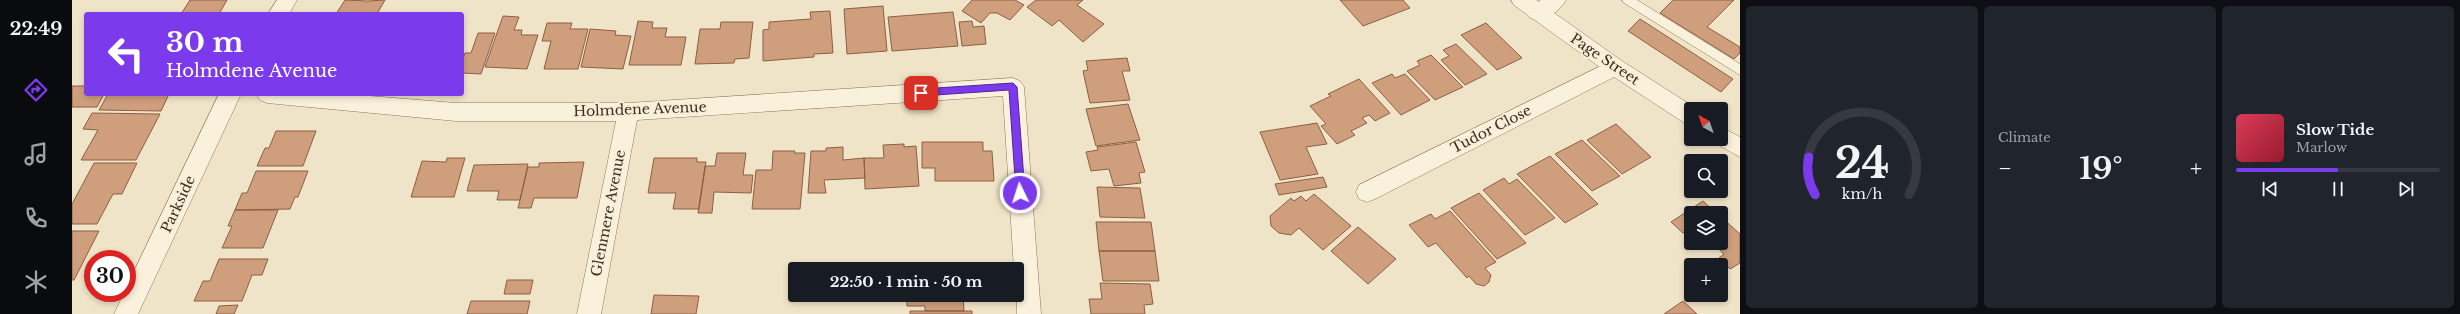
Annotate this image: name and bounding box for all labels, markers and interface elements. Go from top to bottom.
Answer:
text: 22:49 [10,18,62,40]
text: 30 m [166,25,243,60]
icon: left [100,28,152,80]
street label: Page Street [1567,29,1644,89]
text: Holmdene Avenue [166,60,337,82]
icon: directions [22,76,50,104]
pin [904,76,938,110]
icon: arrive [910,82,932,104]
street label: Holmdene Avenue [573,98,707,120]
street label: Tudor Close [1448,101,1534,157]
north arrow [1684,102,1728,146]
map controls [1684,102,1728,302]
text: Slow Tide [2296,120,2374,139]
text: Climate [1998,129,2051,146]
text: 24 [1835,138,1889,189]
text: Marlow [2296,139,2347,156]
icon: music [22,140,50,168]
street label: Glenmere Avenue [587,148,629,278]
text: 19° [2079,150,2123,187]
button: search [1684,154,1728,198]
text: − [1998,155,2012,182]
text: + [2190,155,2202,182]
street label: Parkside [157,172,199,236]
position arrow [999,172,1041,214]
icon: previous [2259,178,2281,200]
icon: pause [2327,178,2349,200]
icon: next [2395,178,2417,200]
text: km/h [1842,185,1882,203]
icon: phone [22,204,50,232]
button: layers [1684,206,1728,250]
speed limit sign: 30 [84,250,136,302]
button: + [1684,258,1728,302]
icon: climate [22,268,50,296]
text: 22:50 · 1 min · 50 m [830,272,982,291]

